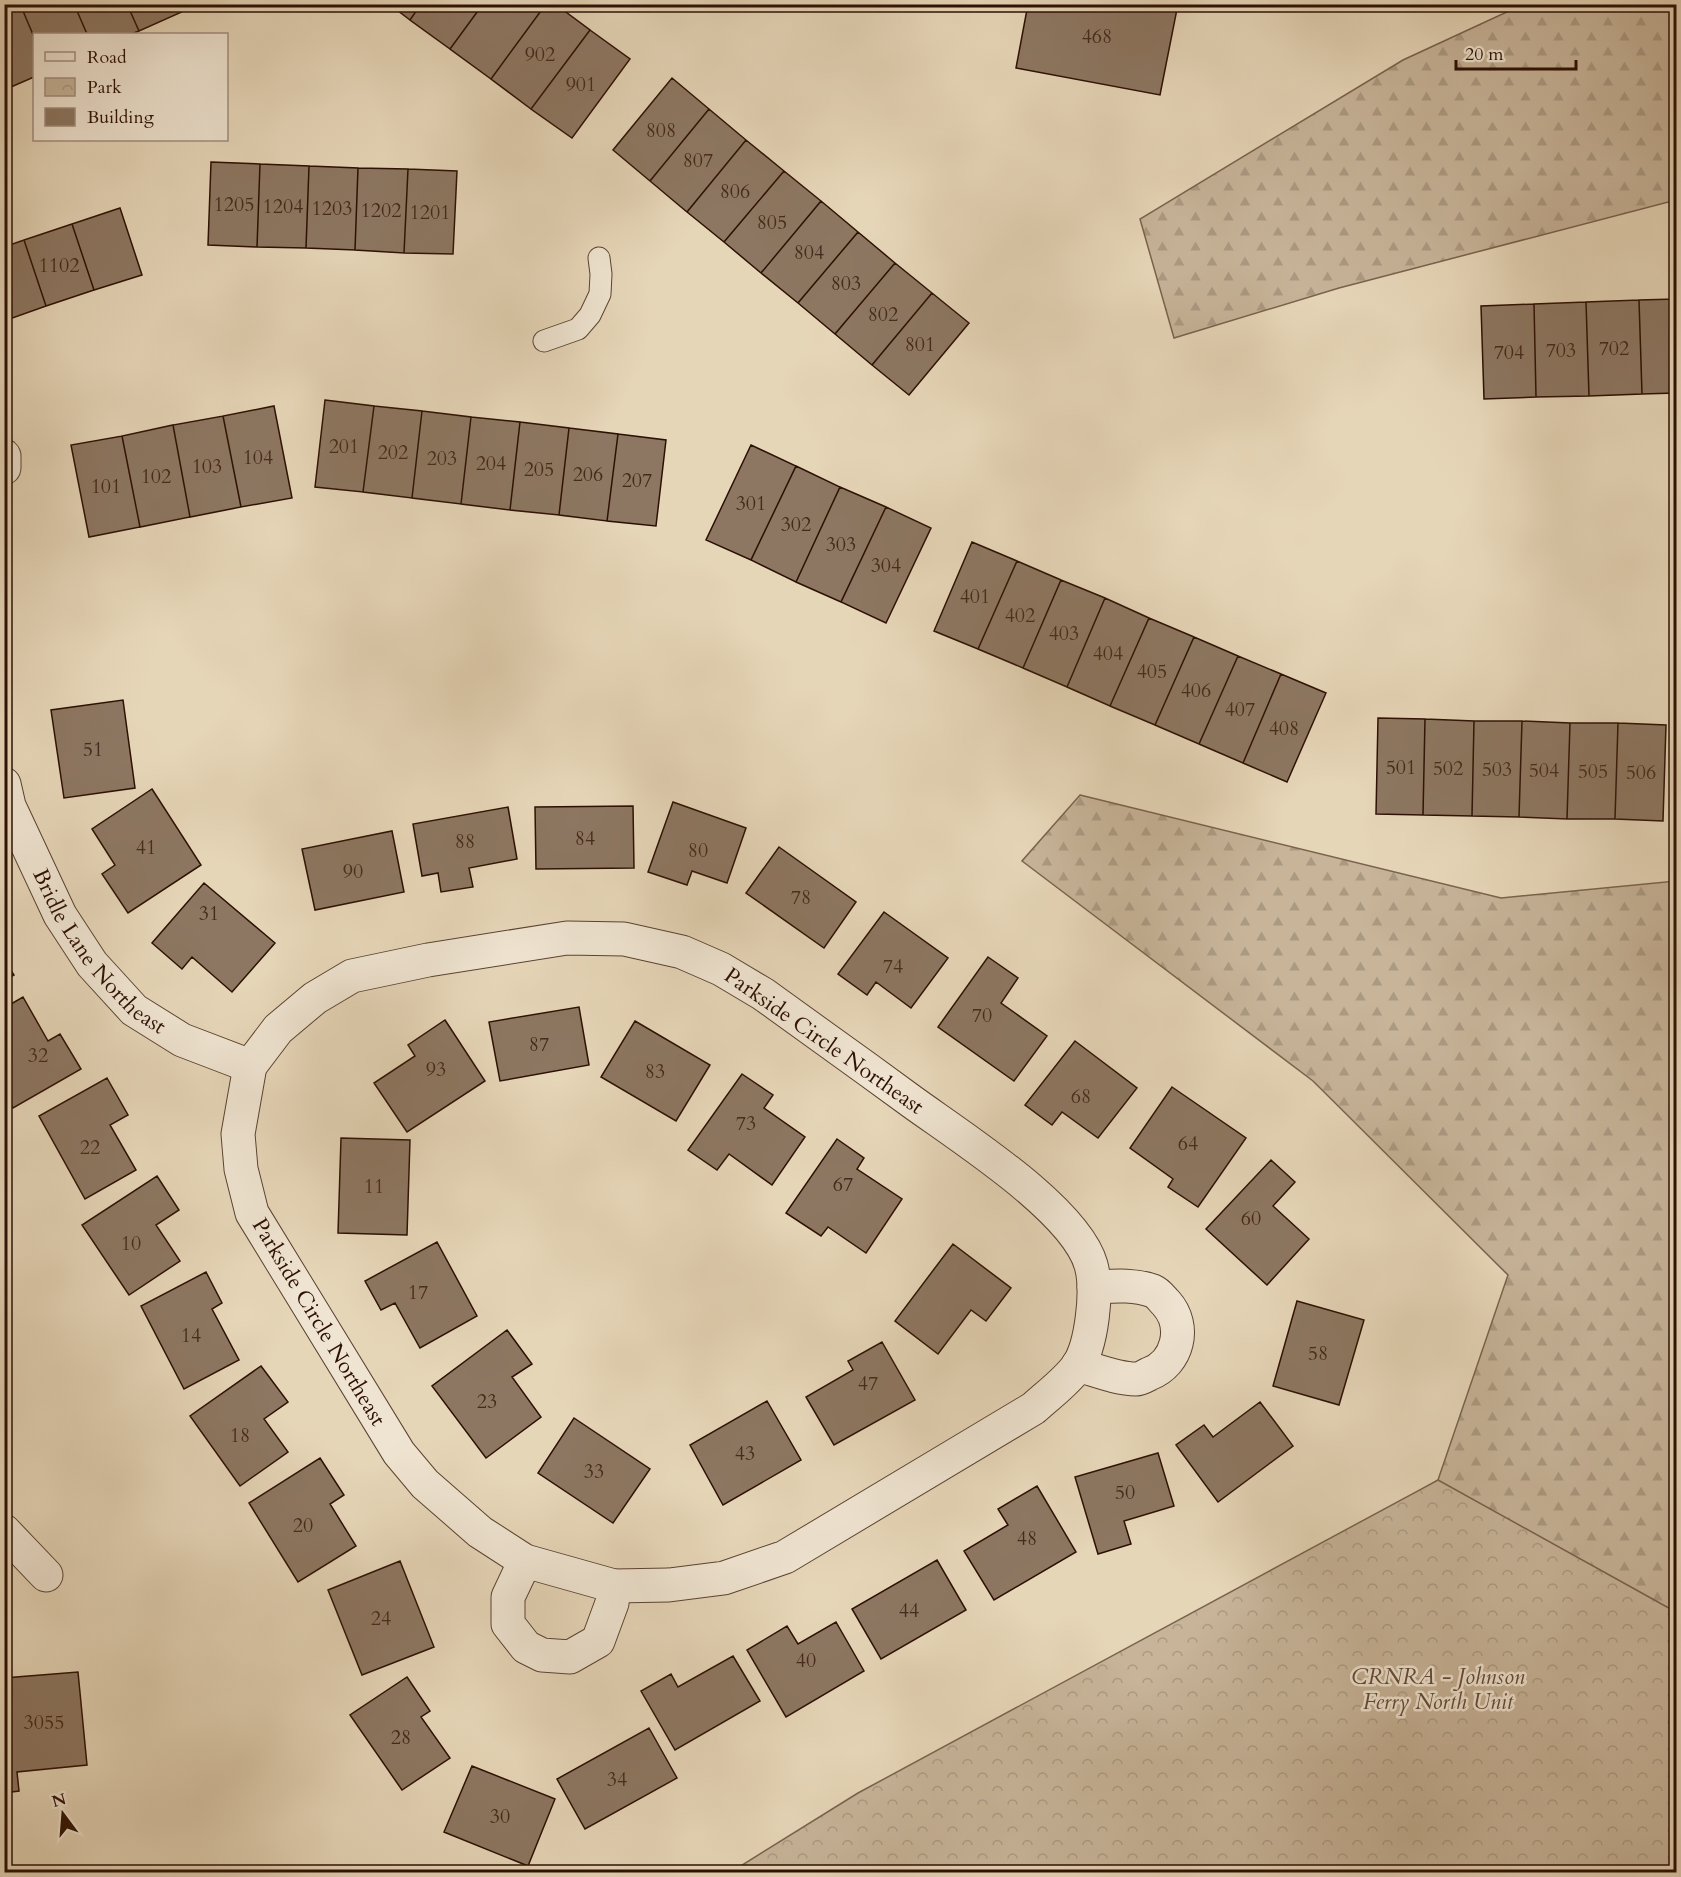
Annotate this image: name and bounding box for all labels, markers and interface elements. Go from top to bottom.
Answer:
house number: 468 [1082,23,1112,50]
legend [33,33,228,141]
scale bar [1456,33,1576,71]
house number: 902 [525,41,555,68]
text: 20 m [1465,42,1504,67]
text: Road [87,45,127,70]
house number: 901 [566,71,596,98]
text: Park [87,75,122,100]
text: Building [87,105,155,130]
house number: 808 [646,117,676,144]
house number: 807 [683,147,713,174]
house number: 806 [720,178,750,205]
house number: 1205 [214,191,254,218]
house number: 1204 [263,193,303,220]
house number: 1203 [312,195,352,222]
house number: 1202 [361,197,401,224]
house number: 1201 [410,199,450,226]
house number: 805 [757,209,787,236]
house number: 804 [794,239,824,266]
house number: 1102 [39,252,79,279]
house number: 803 [831,270,861,297]
house number: 802 [868,301,898,328]
house number: 801 [905,331,935,358]
house number: 702 [1599,335,1629,362]
house number: 703 [1546,337,1576,364]
house number: 704 [1494,339,1524,366]
house number: 201 [329,433,359,460]
house number: 202 [378,439,408,466]
house number: 104 [243,444,273,471]
house number: 203 [427,445,457,472]
house number: 204 [476,450,506,477]
house number: 103 [192,453,222,480]
house number: 205 [524,456,554,483]
house number: 206 [573,461,603,488]
house number: 102 [141,463,171,490]
house number: 207 [622,467,652,494]
house number: 101 [91,473,121,500]
house number: 301 [736,490,766,517]
house number: 302 [781,511,811,538]
house number: 303 [826,531,856,558]
house number: 304 [871,552,901,579]
house number: 401 [960,583,990,610]
house number: 402 [1005,602,1035,629]
house number: 403 [1049,620,1079,647]
house number: 404 [1093,640,1123,667]
house number: 405 [1137,658,1167,685]
house number: 406 [1181,677,1211,704]
house number: 407 [1225,696,1255,723]
house number: 408 [1269,715,1299,742]
house number: 51 [83,736,103,763]
house number: 501 [1386,754,1416,781]
house number: 502 [1433,755,1463,782]
house number: 503 [1482,756,1512,783]
house number: 504 [1529,757,1559,784]
house number: 505 [1578,758,1608,785]
house number: 506 [1626,759,1656,786]
house number: 84 [575,825,595,852]
house number: 88 [455,828,475,855]
house number: 41 [136,834,156,861]
house number: 80 [688,837,708,864]
house number: 90 [343,858,363,885]
street label: Bridle Lane Northeast [25,864,172,1041]
house number: 78 [791,884,811,911]
house number: 31 [199,900,219,927]
house number: 74 [883,953,903,980]
street label: Parkside Circle Northeast [718,961,930,1121]
house number: 70 [972,1002,992,1029]
house number: 87 [529,1031,549,1058]
house number: 32 [28,1042,48,1069]
house number: 93 [426,1056,446,1083]
house number: 83 [645,1058,665,1085]
house number: 68 [1071,1083,1091,1110]
house number: 73 [736,1110,756,1137]
house number: 64 [1178,1130,1198,1157]
house number: 22 [80,1134,100,1161]
house number: 67 [833,1171,853,1198]
house number: 11 [364,1173,384,1200]
house number: 60 [1241,1205,1261,1232]
street label: Parkside Circle Northeast [245,1212,393,1432]
house number: 10 [121,1230,141,1257]
house number: 17 [408,1279,428,1306]
house number: 14 [181,1322,201,1349]
house number: 58 [1308,1340,1328,1367]
house number: 47 [858,1370,878,1397]
house number: 23 [477,1388,497,1415]
house number: 18 [230,1422,250,1449]
house number: 43 [735,1440,755,1467]
house number: 33 [584,1458,604,1485]
house number: 50 [1115,1479,1135,1506]
house number: 20 [293,1512,313,1539]
house number: 48 [1017,1525,1037,1552]
house number: 44 [899,1597,919,1624]
house number: 24 [371,1605,391,1632]
house number: 40 [796,1647,816,1674]
park label: CRNRA - Johnson Ferry North Unit [1351,1662,1525,1717]
house number: 3055 [24,1709,64,1736]
house number: 28 [391,1724,411,1751]
house number: 34 [607,1766,627,1793]
north arrow [33,1784,93,1844]
text: N [49,1788,69,1813]
house number: 30 [490,1803,510,1830]

